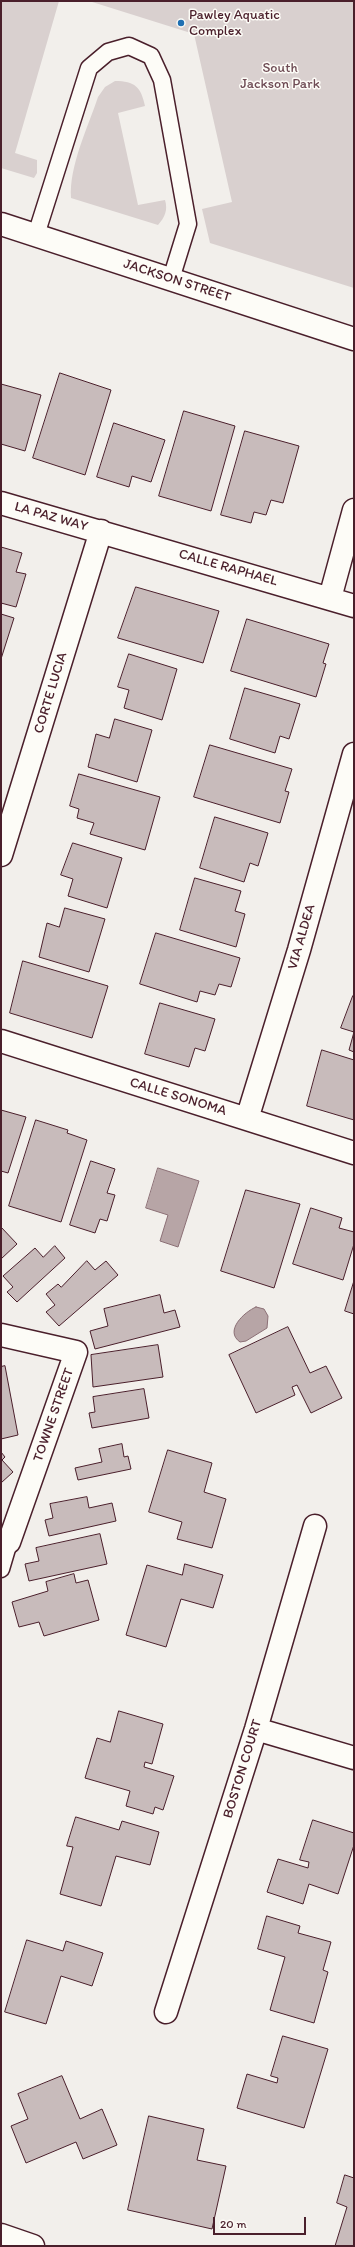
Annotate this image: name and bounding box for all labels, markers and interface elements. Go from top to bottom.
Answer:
place label: Pawley Aquatic Complex [189,7,280,40]
marker: Pawley Aquatic Complex [176,18,186,28]
park label: South Jackson Park [240,60,320,92]
street label: JACKSON STREET [121,256,233,306]
street label: LA PAZ WAY [12,499,90,535]
street label: CALLE RAPHAEL [177,546,279,590]
street label: CORTE LUCIA [31,650,71,736]
street label: VIA ALDEA [285,902,319,972]
street label: CALLE SONOMA [127,1074,229,1120]
street label: TOWNE STREET [30,1366,78,1464]
street label: BOSTON COURT [220,1717,266,1821]
scale bar [215,2209,308,2235]
text: 20 m [220,2217,247,2231]

